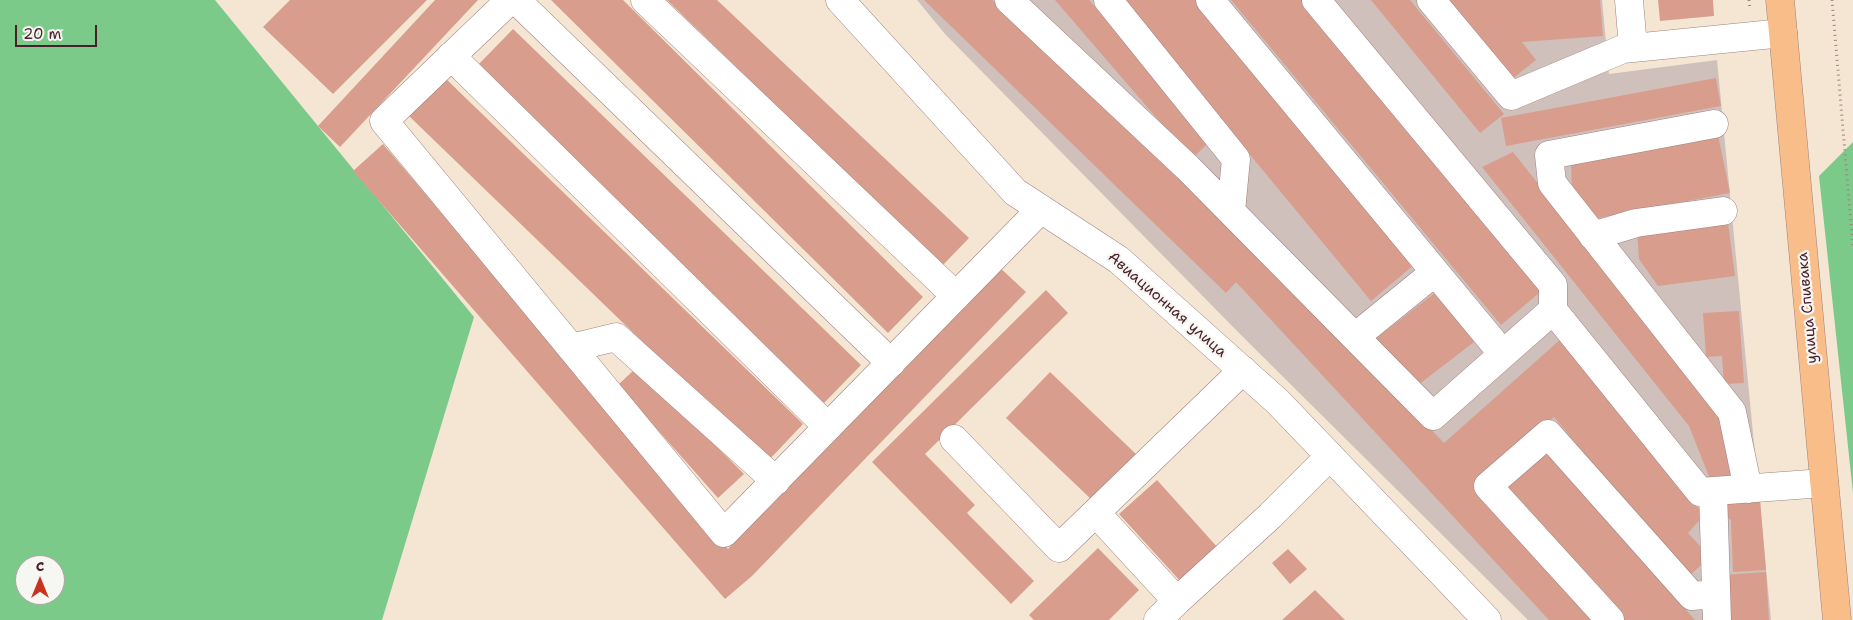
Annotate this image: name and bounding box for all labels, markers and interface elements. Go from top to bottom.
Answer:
scale bar [18,15,100,47]
text: 20 m [23,24,62,44]
street label: Авиационная улица [1104,249,1230,361]
street label: улица Спивака [1794,252,1822,364]
north arrow [15,555,65,605]
text: С [36,557,44,575]

